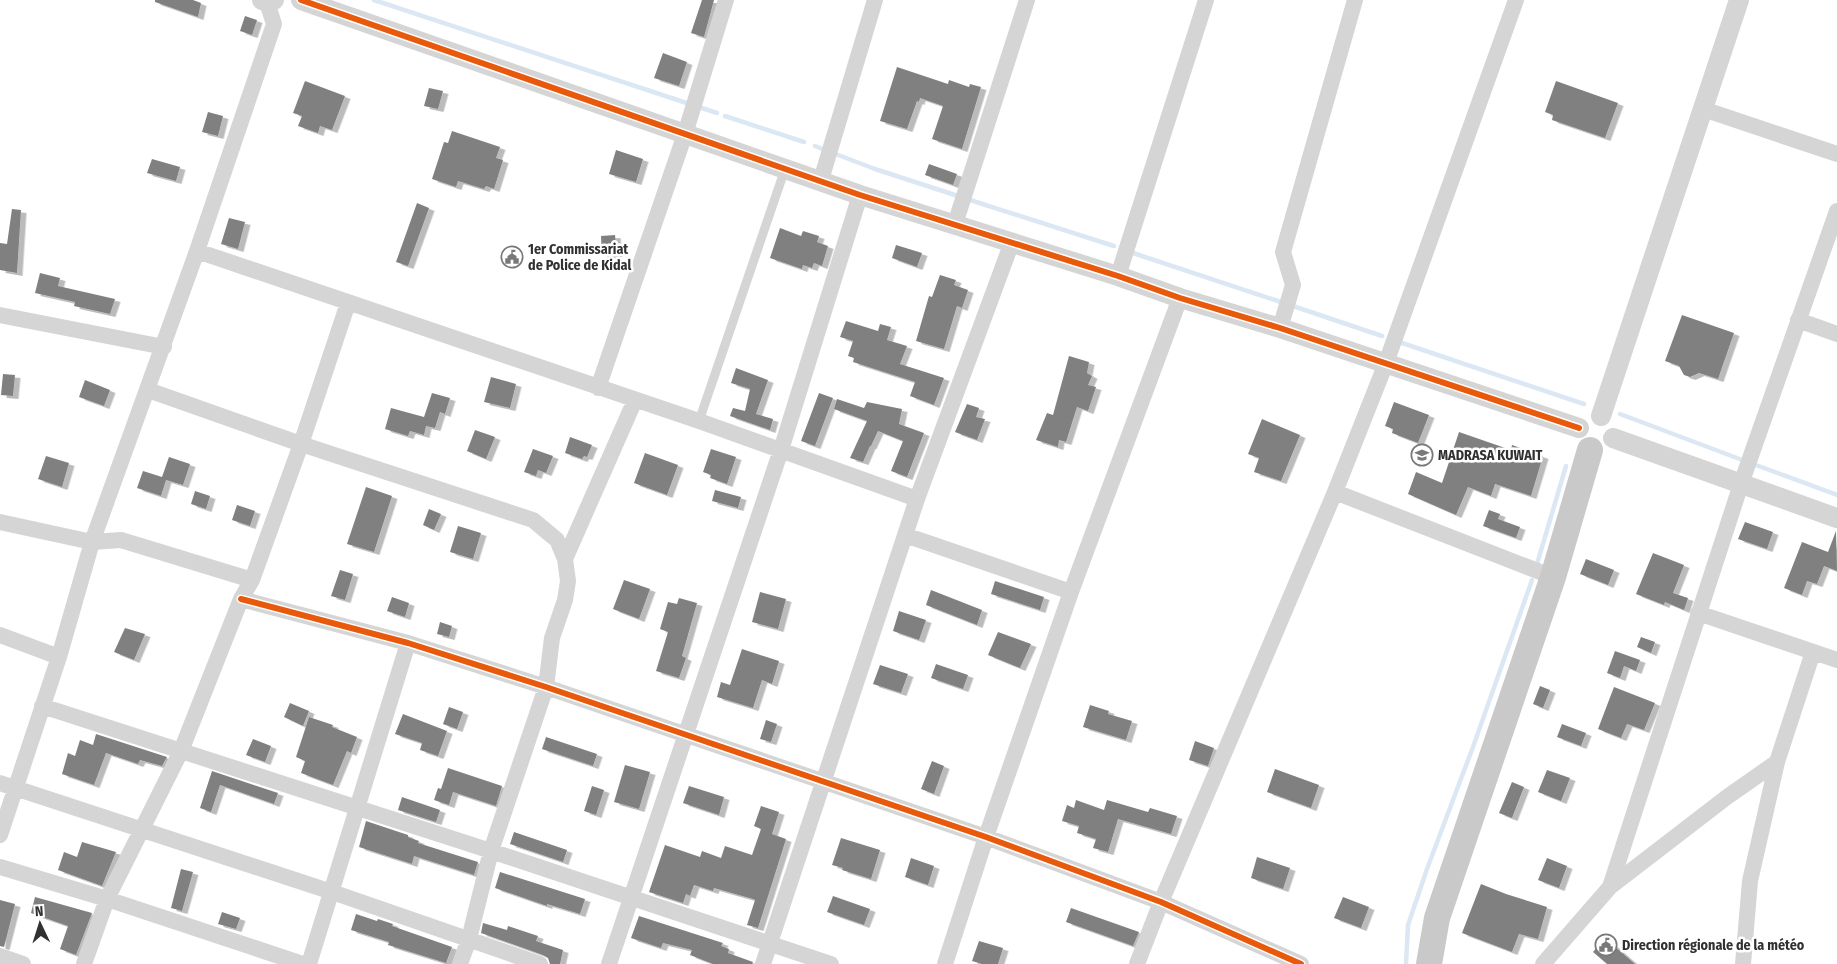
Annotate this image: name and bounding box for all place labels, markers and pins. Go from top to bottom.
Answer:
place label: 1er Commissariat de Police de Kidal [528,241,631,274]
public building icon: 1er Commissariat de Police de Kidal [500,245,524,269]
school or university icon: MADRASA KUWAIT [1410,443,1434,467]
place label: MADRASA KUWAIT [1438,447,1543,464]
public building icon: Direction régionale de la météo [1594,933,1618,957]
place label: Direction régionale de la météo [1622,937,1805,954]

